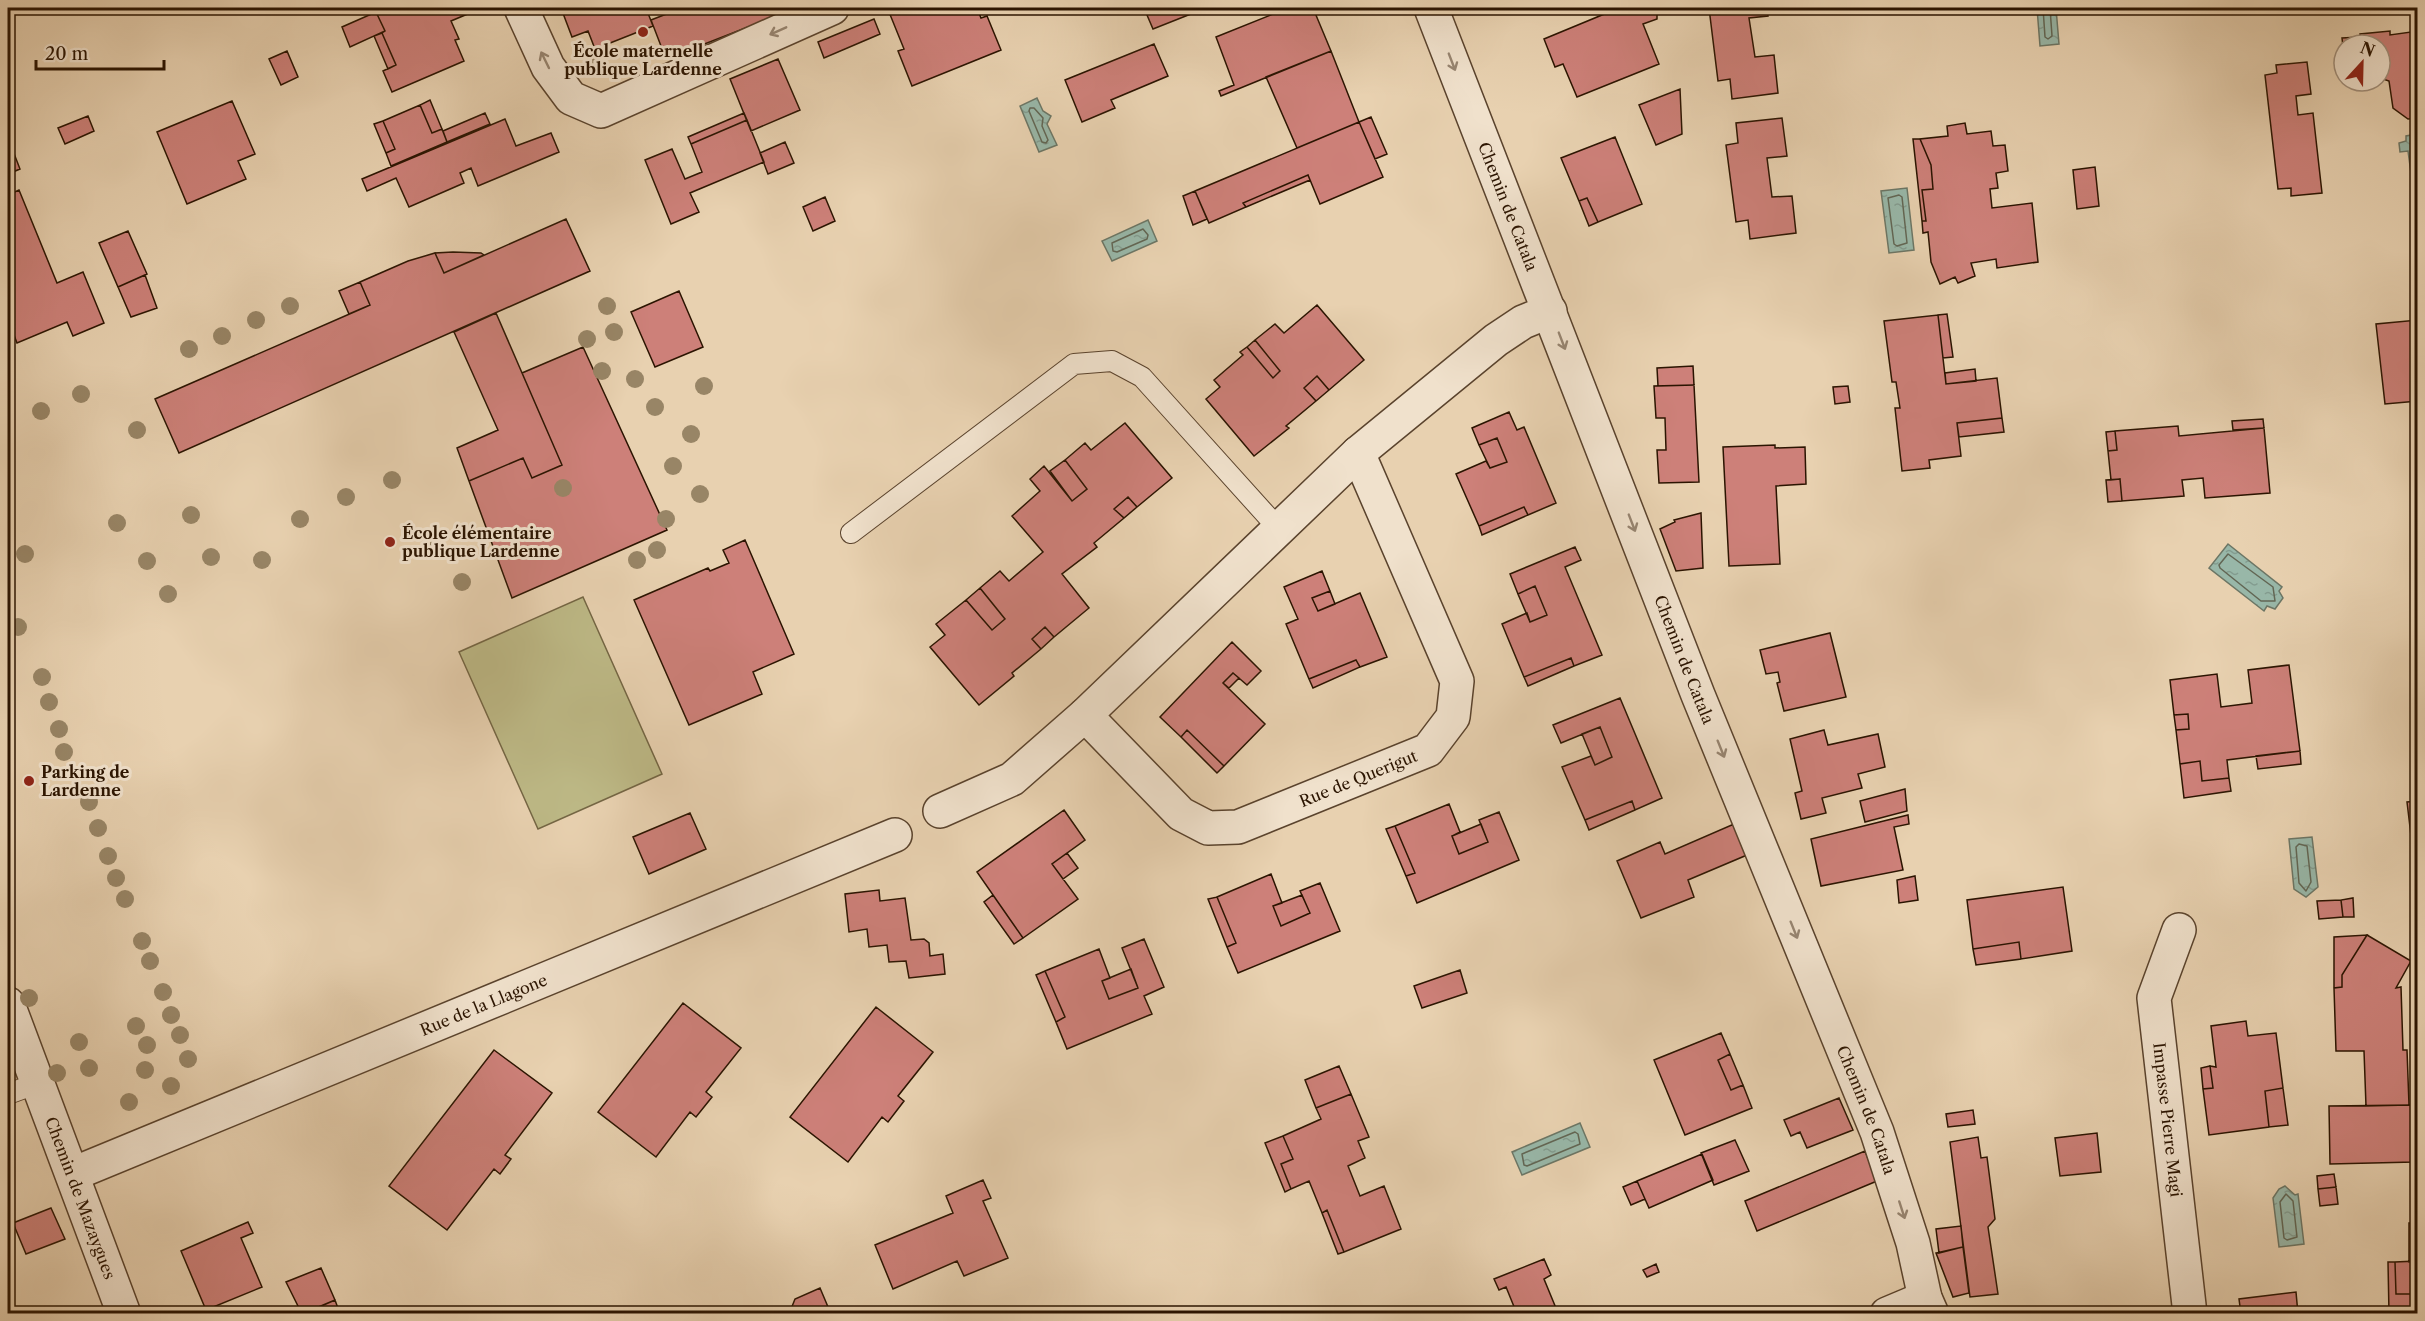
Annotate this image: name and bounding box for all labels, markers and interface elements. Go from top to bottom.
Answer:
marker: École maternelle publique Lardenne [636,25,650,39]
one-way arrow [770,26,788,38]
scale bar [36,33,164,71]
north arrow [2332,33,2392,93]
text: N [2357,37,2378,61]
place label: École maternelle publique Lardenne [564,41,722,79]
text: 20 m [45,43,89,65]
one-way arrow [538,51,550,69]
one-way arrow [1448,52,1459,71]
street label: Chemin de Catala [1474,139,1542,274]
one-way arrow [1557,331,1568,350]
one-way arrow [1627,513,1638,532]
place label: École élémentaire publique Lardenne [402,523,560,561]
marker: École élémentaire publique Lardenne [383,535,397,549]
street label: Chemin de Catala [1650,592,1719,727]
one-way arrow [1716,739,1727,758]
street label: Rue de Querigut [1296,745,1420,811]
place label: Parking de Lardenne [41,762,130,800]
marker: Parking de Lardenne [22,774,36,788]
one-way arrow [1789,920,1800,938]
street label: Rue de la Llagone [417,970,550,1040]
street label: Impasse Pierre Magi [2149,1042,2187,1198]
street label: Chemin de Catala [1833,1043,1900,1177]
street label: Chemin de Mazaygues [41,1114,120,1282]
one-way arrow [1897,1200,1908,1219]

